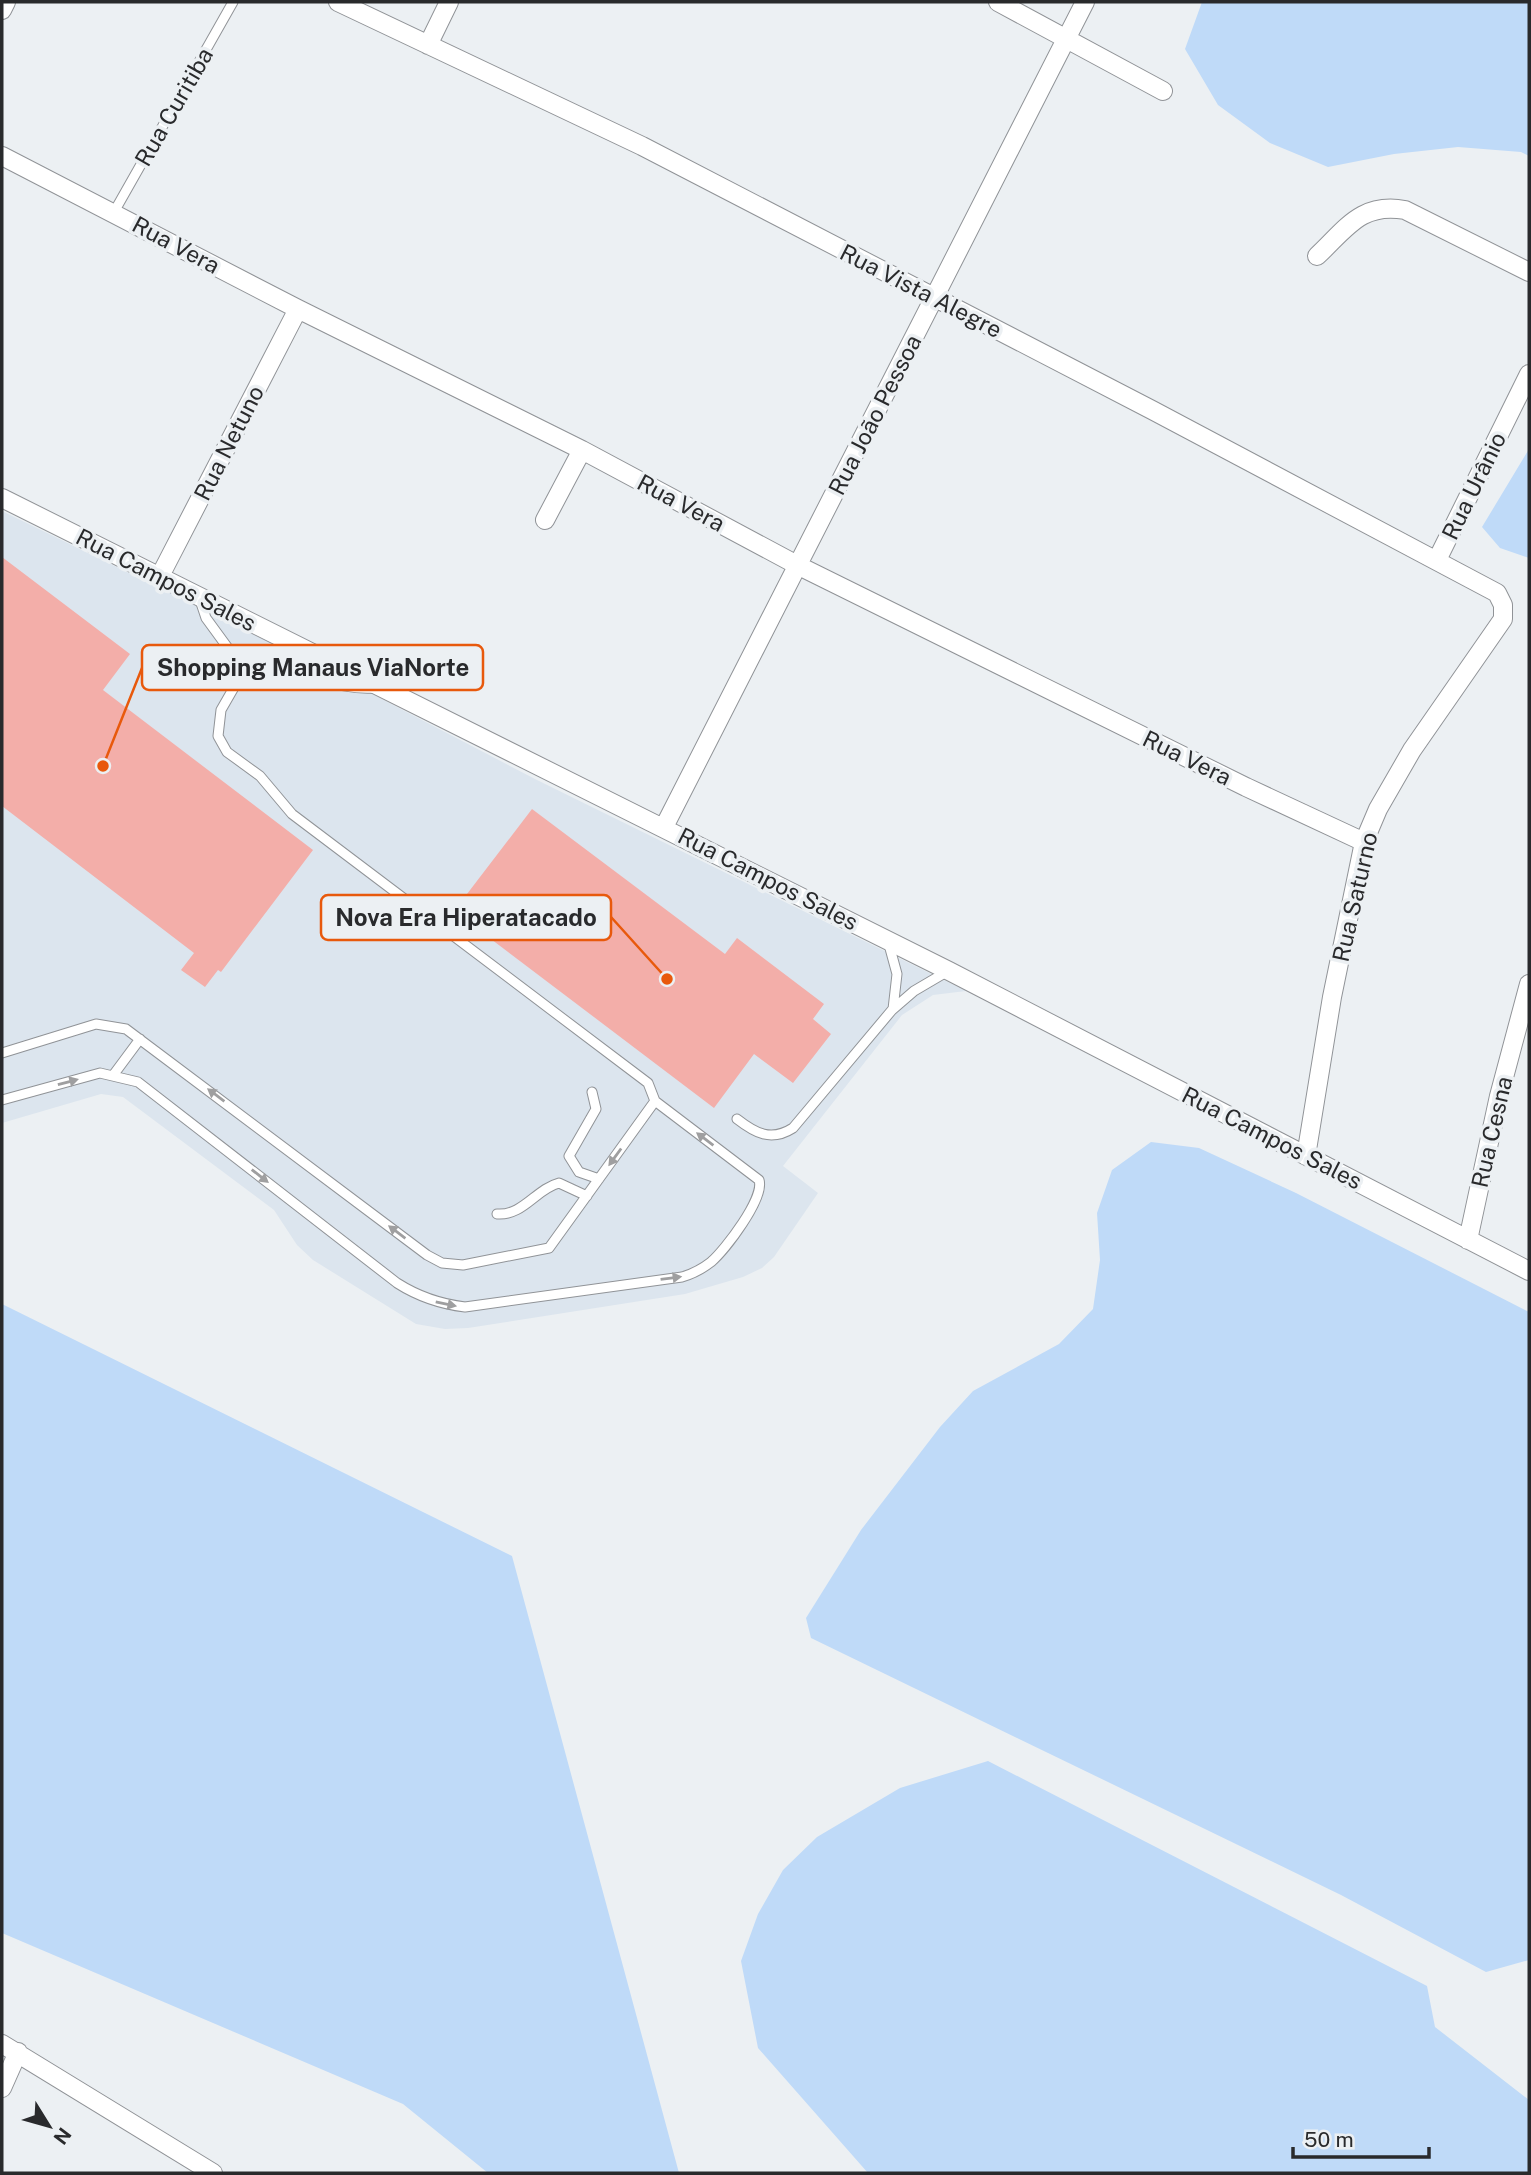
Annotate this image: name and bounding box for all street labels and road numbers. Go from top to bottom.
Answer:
street label: Rua Curitiba [129,43,218,171]
street label: Rua Vera [128,210,225,279]
street label: Rua Vista Alegre [836,238,1007,343]
street label: Rua João Pessoa [823,330,927,499]
street label: Rua Netuno [188,381,269,505]
street label: Rua Urânio [1436,428,1511,544]
street label: Rua Vera [633,468,730,537]
street label: Rua Campos Sales [72,523,261,637]
street label: Rua Vera [1138,725,1236,791]
street label: Rua Campos Sales [674,822,863,936]
street label: Rua Saturno [1326,829,1383,964]
street label: Rua Cesna [1466,1074,1517,1190]
street label: Rua Campos Sales [1178,1081,1367,1195]

